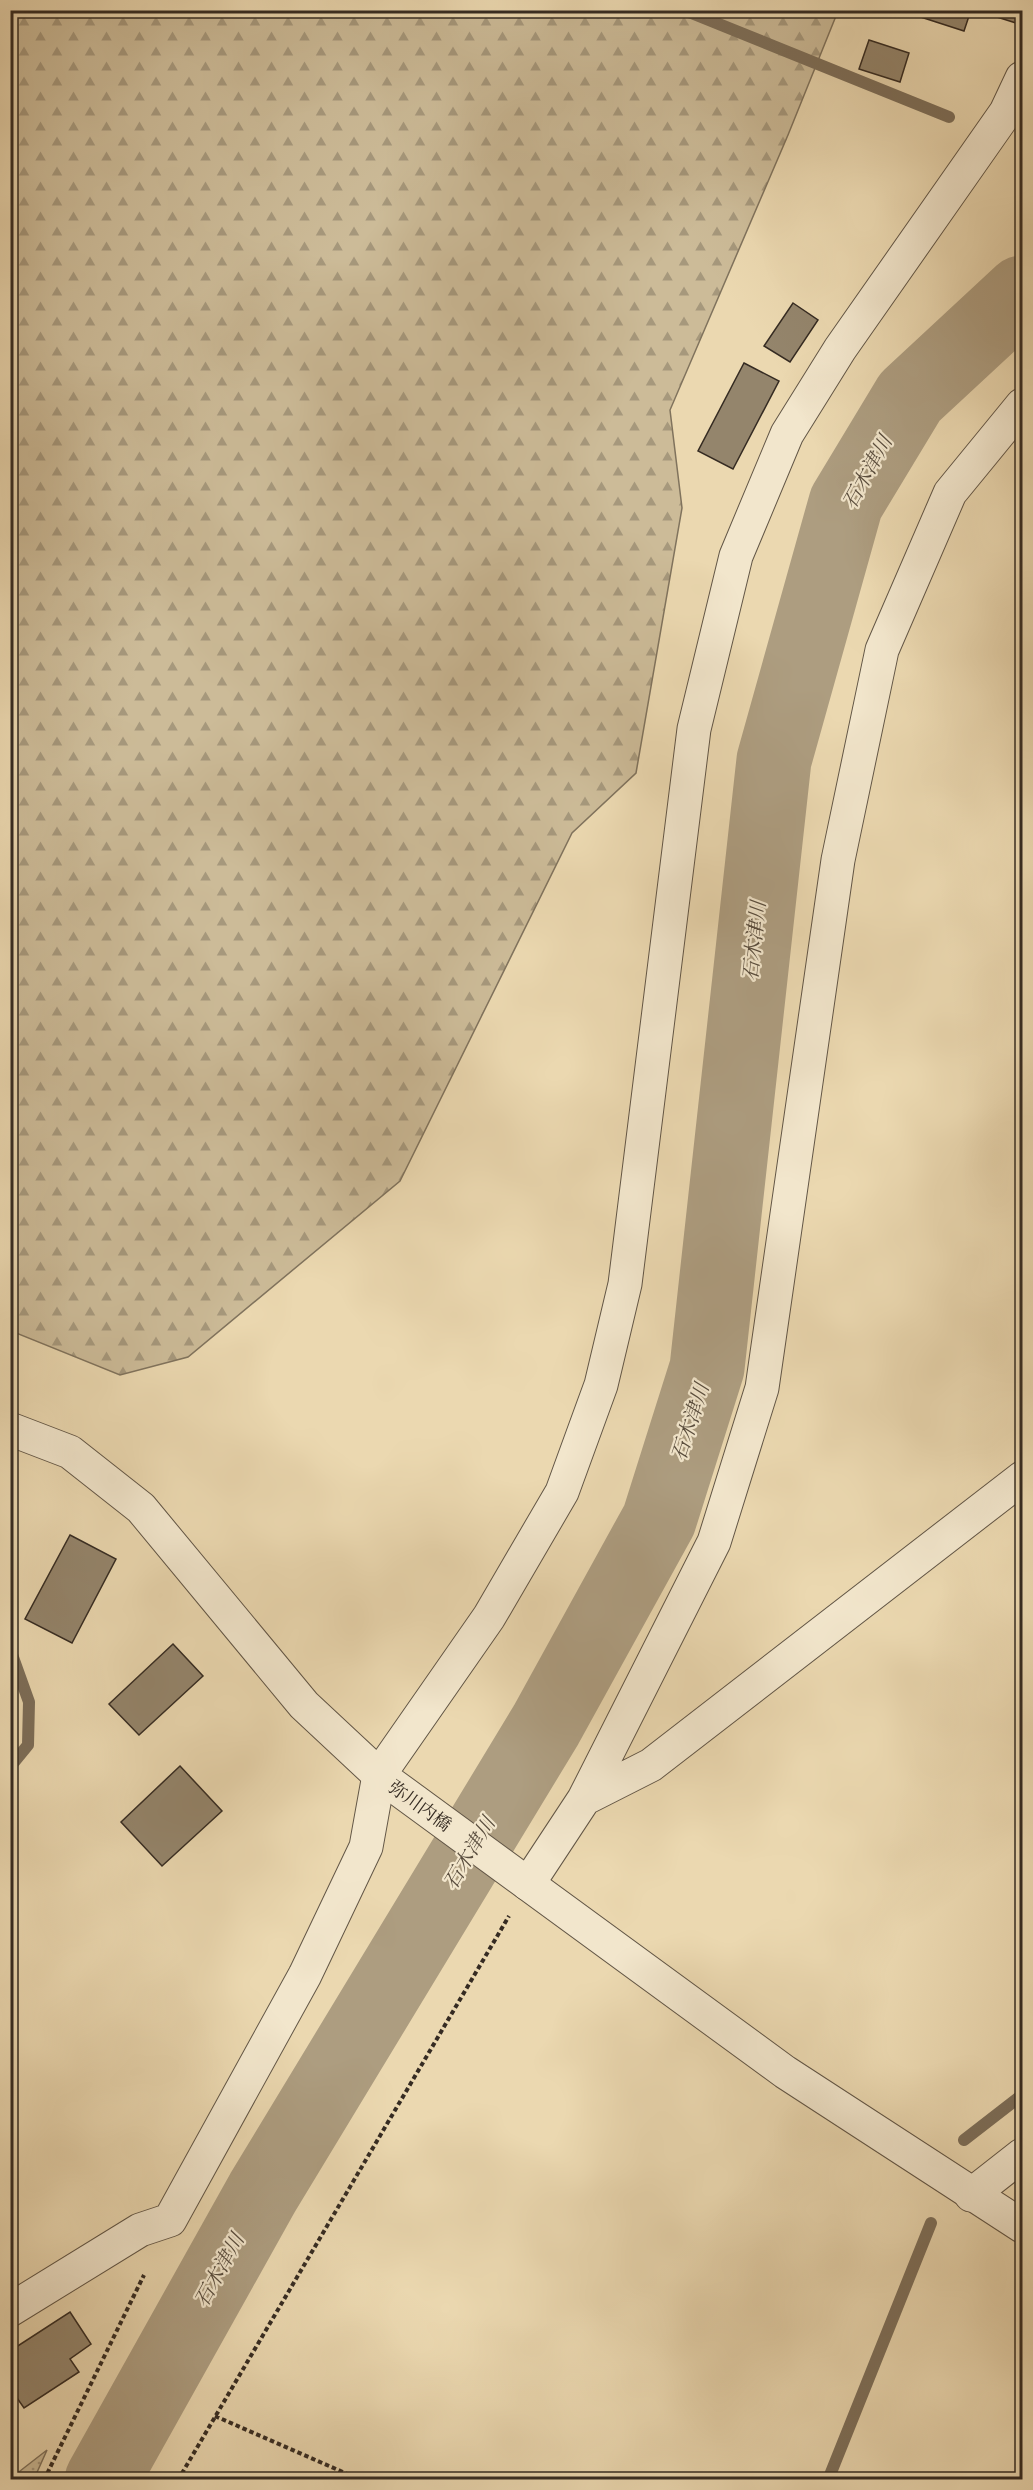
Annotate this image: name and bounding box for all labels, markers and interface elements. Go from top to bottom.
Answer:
water label: 石木津川 [834,428,900,514]
water label: 石木津川 [735,898,772,982]
water label: 石木津川 [663,1377,716,1464]
street label: 弥川内橋 [383,1774,457,1838]
water label: 石木津川 [436,1809,503,1894]
water label: 石木津川 [186,2226,252,2312]

